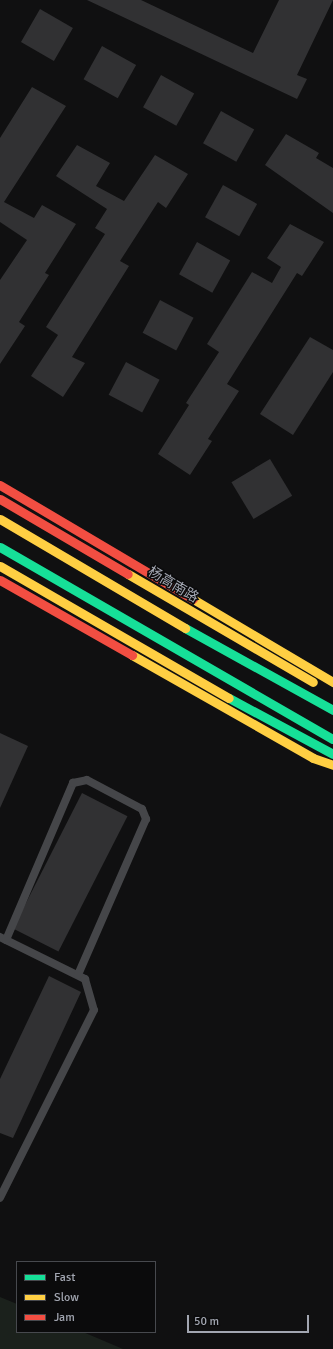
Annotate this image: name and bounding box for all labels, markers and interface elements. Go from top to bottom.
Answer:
street label: 杨高南路 [145,563,201,607]
legend [16,1261,156,1333]
text: Fast [54,1270,75,1285]
text: Slow [54,1290,79,1305]
scale bar [189,1307,311,1333]
text: Jam [54,1310,75,1325]
text: 50 m [194,1314,219,1329]

